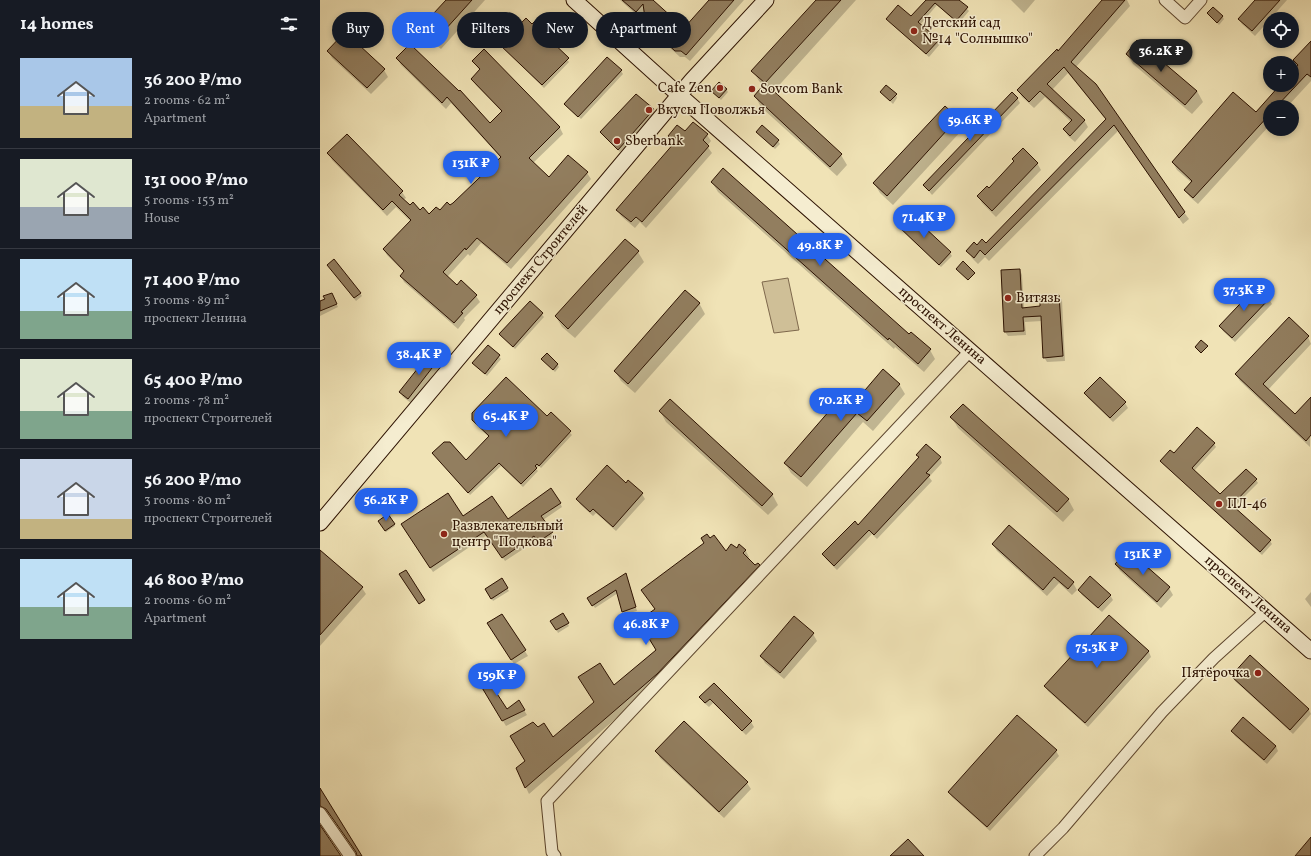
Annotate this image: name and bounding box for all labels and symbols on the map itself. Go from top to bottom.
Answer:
place label: Детский сад №14 "Солнышко" [922,14,1033,49]
marker: Детский сад №14 "Солнышко" [909,26,919,36]
pin: 36.2K ₽ [1124,39,1198,73]
place label: Cafe Zen [658,79,712,98]
place label: Sovcom Bank [760,80,843,99]
marker: Cafe Zen [715,83,725,93]
marker: Sovcom Bank [747,84,757,94]
place label: Вкусы Поволжья [657,101,765,120]
marker: Вкусы Поволжья [644,105,654,115]
pin: 59.6K ₽ [933,108,1007,142]
place label: Sberbank [625,132,684,151]
marker: Sberbank [612,136,622,146]
pin: 131K ₽ [438,151,504,185]
street label: проспект Строителей [489,201,593,319]
pin: 71.4K ₽ [887,205,961,239]
pin: 49.8K ₽ [783,233,857,267]
pin: 37.3K ₽ [1207,278,1281,312]
street label: проспект Ленина [894,283,990,369]
place label: Витязь [1016,289,1061,308]
marker: Витязь [1003,293,1013,303]
pin: 38.4K ₽ [382,342,456,376]
pin: 70.2K ₽ [804,388,878,422]
pin: 65.4K ₽ [469,404,543,438]
pin: 56.2K ₽ [349,488,423,522]
place label: ПЛ-46 [1227,495,1267,514]
marker: ПЛ-46 [1214,499,1224,509]
place label: Развлекательный центр "Подкова" [452,517,564,552]
marker: Развлекательный центр "Подкова" [439,529,449,539]
pin: 131K ₽ [1110,542,1176,576]
street label: проспект Ленина [1200,552,1296,638]
pin: 46.8K ₽ [609,612,683,646]
pin: 75.3K ₽ [1060,635,1134,669]
pin: 159K ₽ [464,663,530,697]
place label: Пятёрочка [1181,664,1250,683]
marker: Пятёрочка [1253,668,1263,678]

